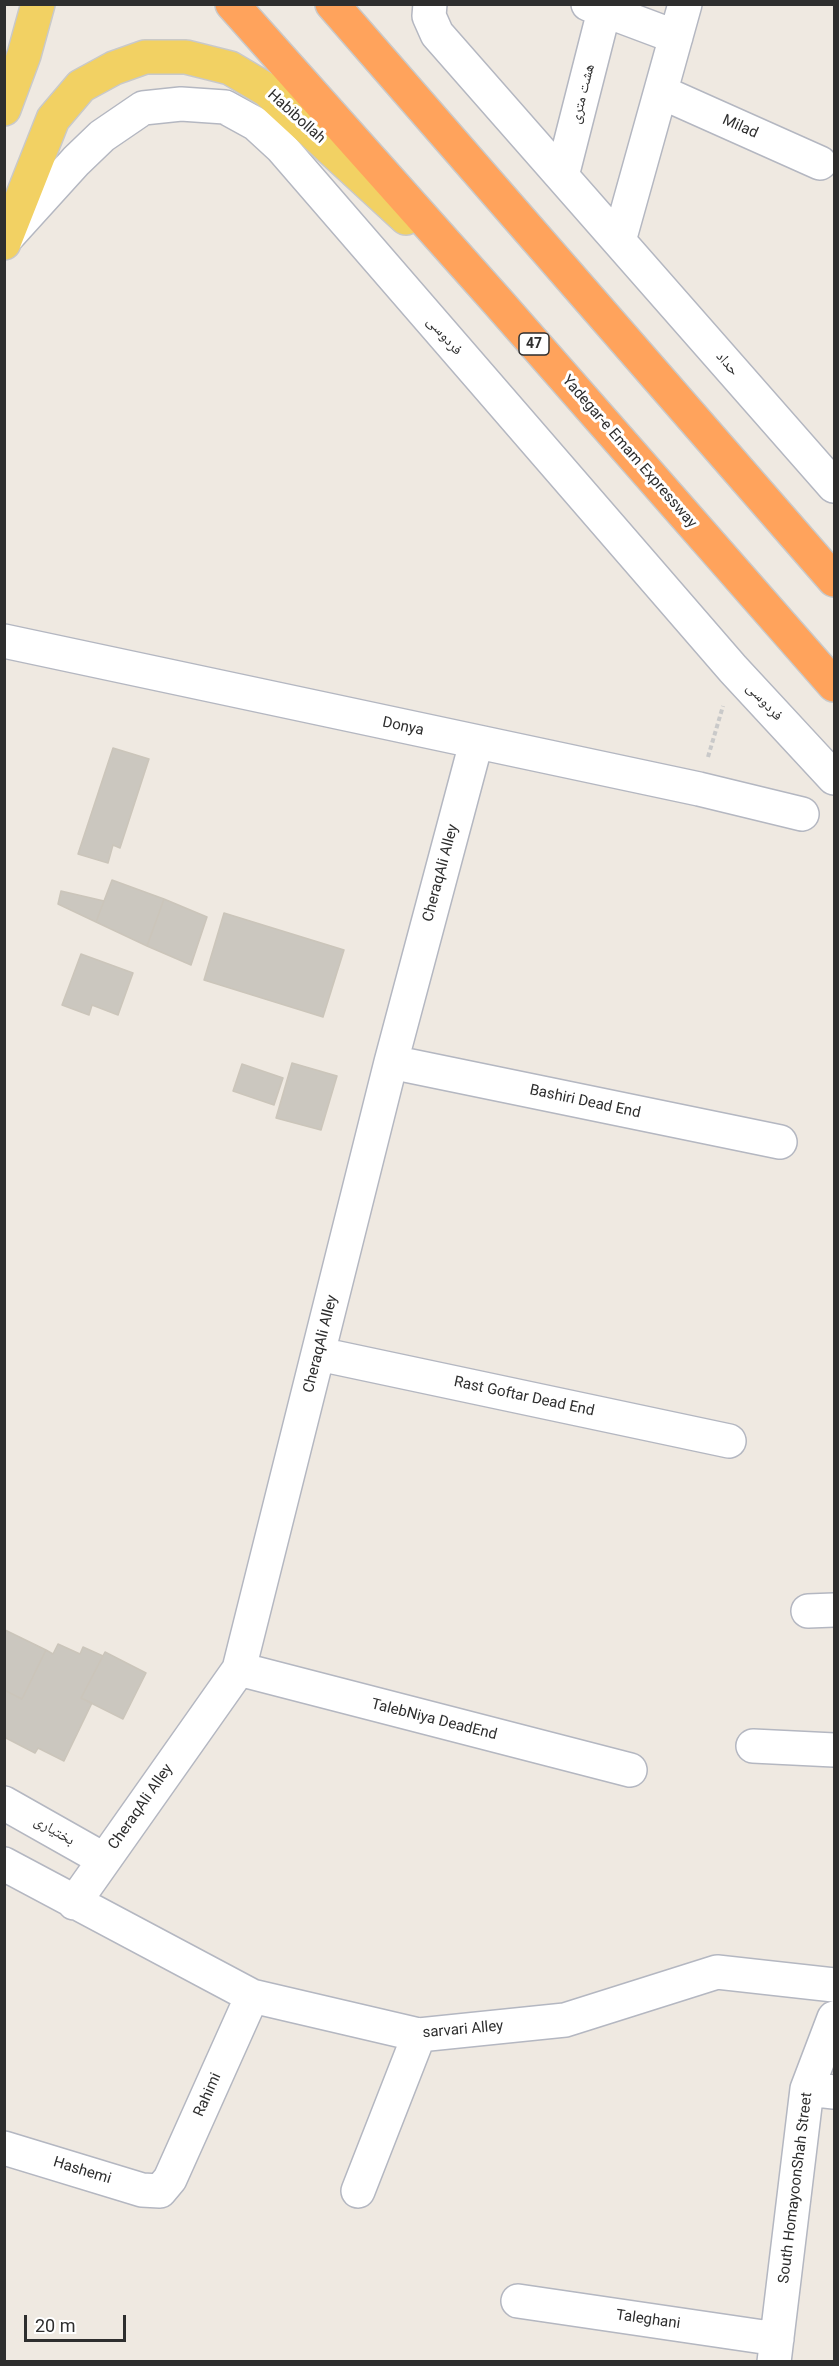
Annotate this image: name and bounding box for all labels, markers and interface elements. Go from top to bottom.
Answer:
street label: هشت متری [567,62,599,126]
street label: Habibollah [263,86,329,148]
street label: Milad [719,111,761,143]
street label: فردوسی [422,313,466,359]
road number: 47 [519,333,549,355]
street label: حداد [712,348,742,380]
street label: Yadegar-e Emam Expressway [558,372,700,532]
street label: فردوسی [742,679,786,725]
street label: Donya [381,714,425,740]
street label: CheraqAli Alley [419,822,463,924]
street label: Bashiri Dead End [528,1081,642,1123]
street label: CheraqAli Alley [300,1293,342,1395]
street label: Rast Goftar Dead End [452,1373,596,1421]
street label: TalebNiya DeadEnd [369,1696,499,1744]
street label: CheraqAli Alley [105,1761,177,1853]
street label: بختیاری [31,1812,77,1850]
street label: sarvari Alley [422,2018,504,2042]
street label: Rahimi [190,2070,226,2120]
street label: South HomayoonShah Street [775,2091,817,2285]
street label: Hashemi [51,2154,113,2188]
scale bar [27,2303,129,2341]
street label: Taleghani [615,2307,681,2333]
text: 20 m [35,2315,75,2336]

